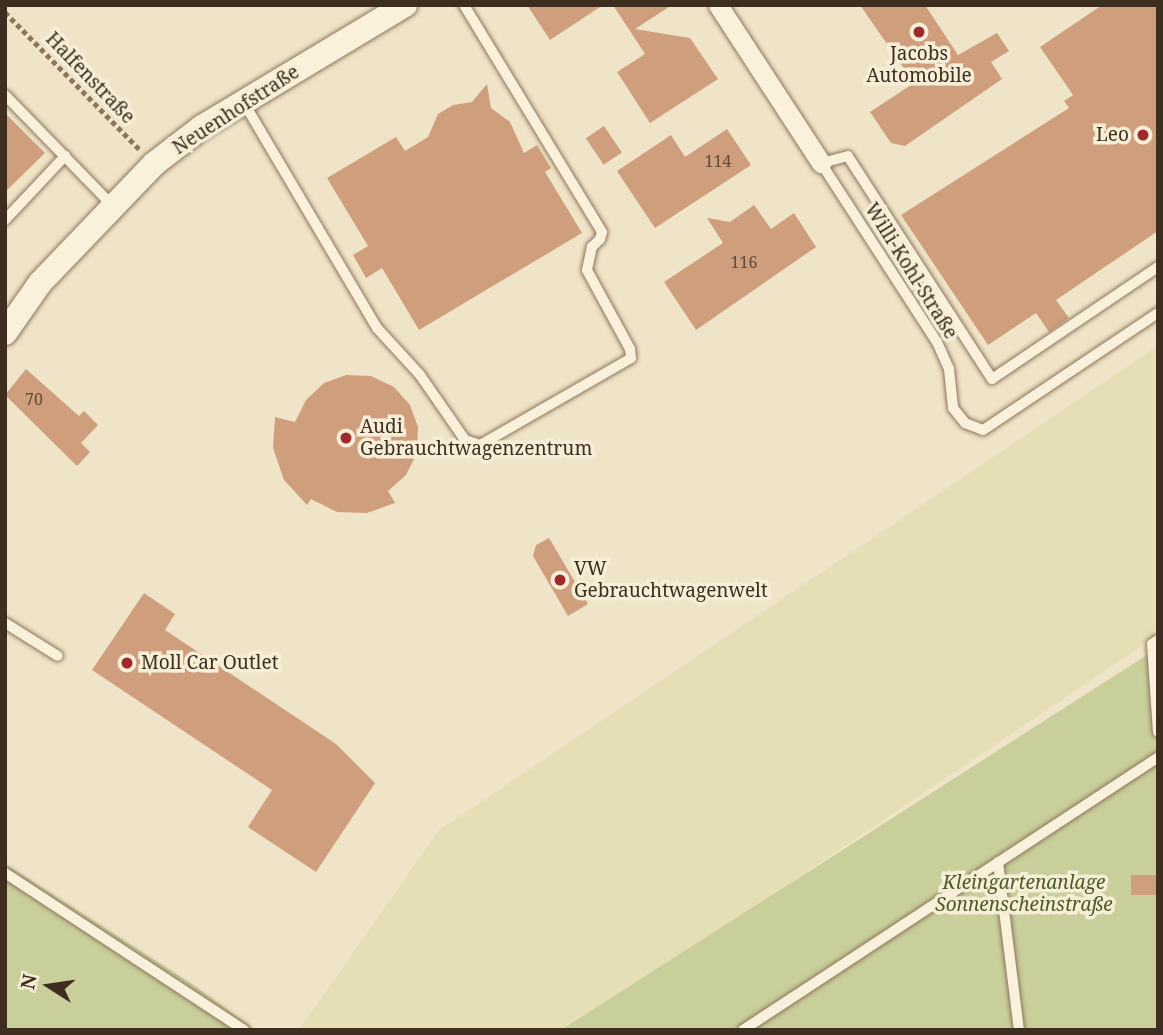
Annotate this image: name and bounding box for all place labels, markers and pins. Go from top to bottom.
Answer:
marker: Jacobs Automobile [911,24,927,40]
place label: Jacobs Automobile [866,43,972,87]
place label: Leo [1096,124,1129,146]
marker: Leo [1135,127,1151,143]
place label: Audi Gebrauchtwagenzentrum [360,416,592,460]
marker: Audi Gebrauchtwagenzentrum [338,430,354,446]
place label: VW Gebrauchtwagenwelt [574,558,768,602]
marker: VW Gebrauchtwagenwelt [552,572,568,588]
place label: Moll Car Outlet [141,652,278,674]
marker: Moll Car Outlet [119,655,135,671]

